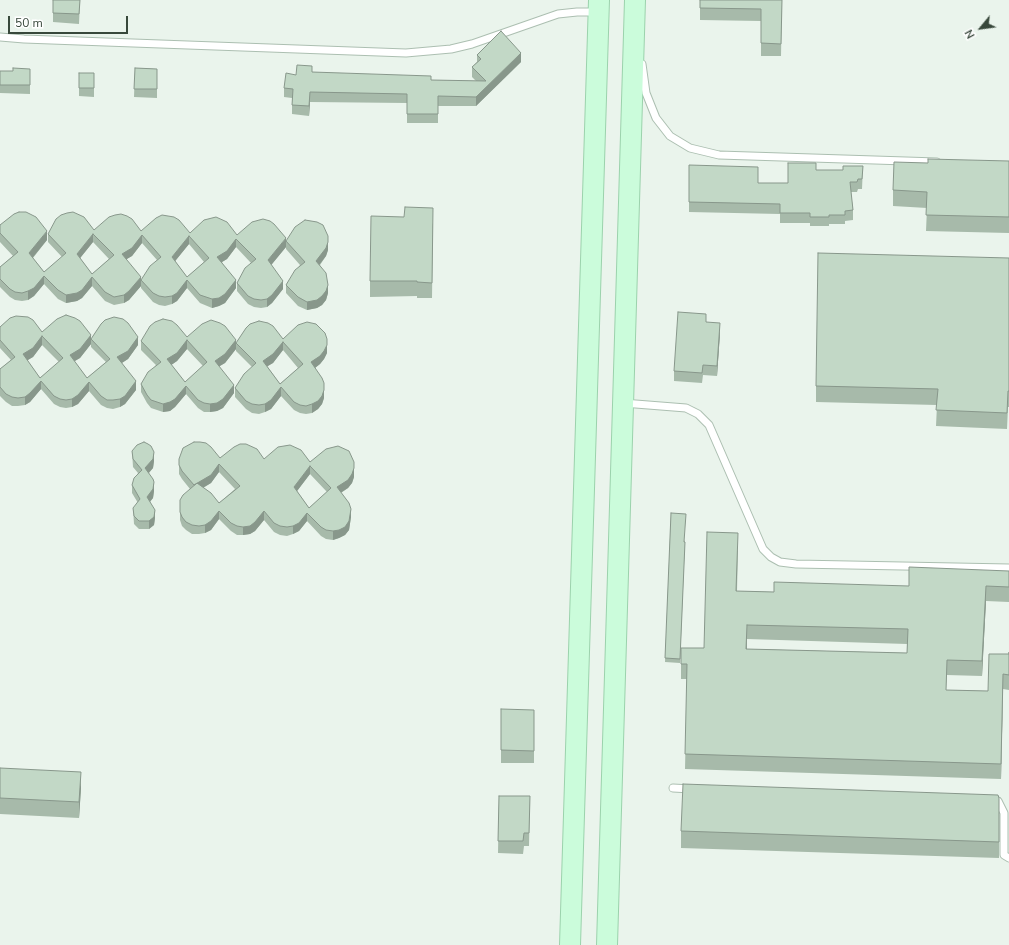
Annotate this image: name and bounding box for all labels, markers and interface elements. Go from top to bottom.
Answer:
scale bar [10,8,130,34]
north arrow [961,8,1001,48]
text: 50 m [15,15,43,31]
text: N [962,27,979,41]

